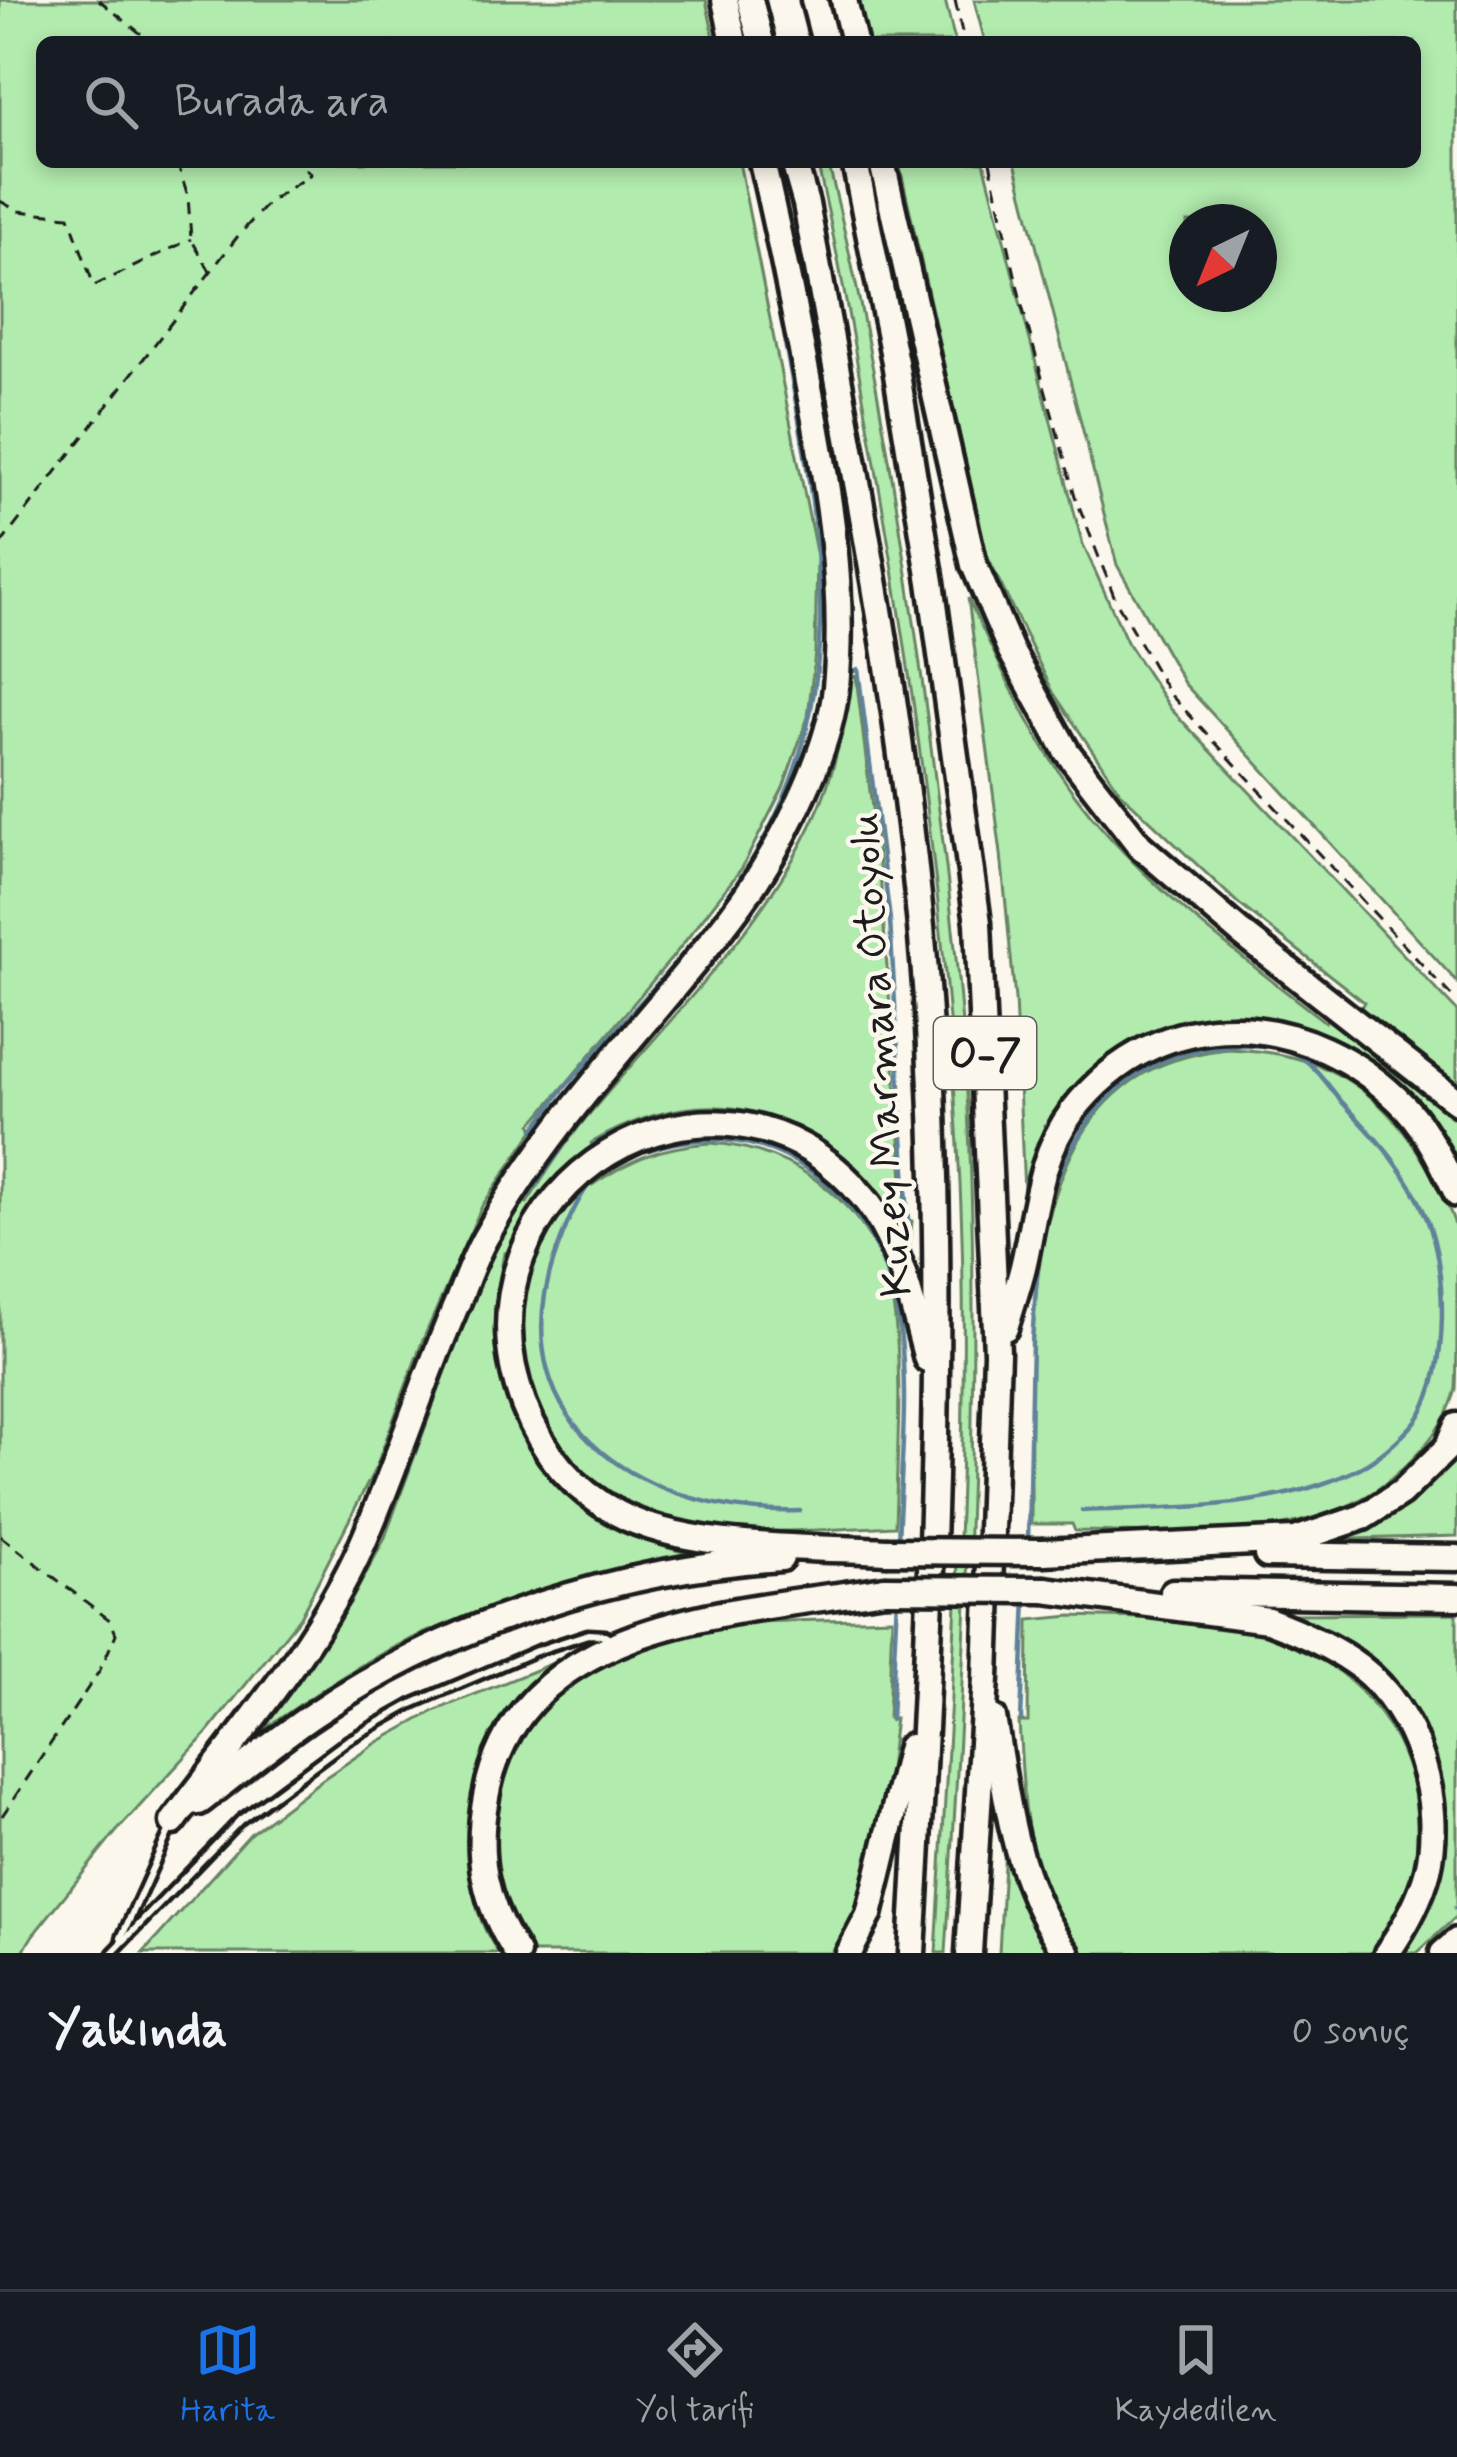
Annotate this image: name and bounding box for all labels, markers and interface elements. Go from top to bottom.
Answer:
search box [36,36,1421,168]
icon: search [78,69,144,135]
text: Burada ara [174,73,389,132]
north arrow [1169,204,1277,312]
street label: Kuzey Marmara Otoyolu [835,810,928,1299]
road number: O-7 [934,1017,1036,1089]
text: Yakında [48,1998,228,2064]
text: 0 sonuç [1291,2006,1409,2057]
tab: Harita [180,2317,275,2433]
tab: Yol tarifi [636,2317,754,2433]
tab: Kaydedilen [1115,2317,1277,2433]

